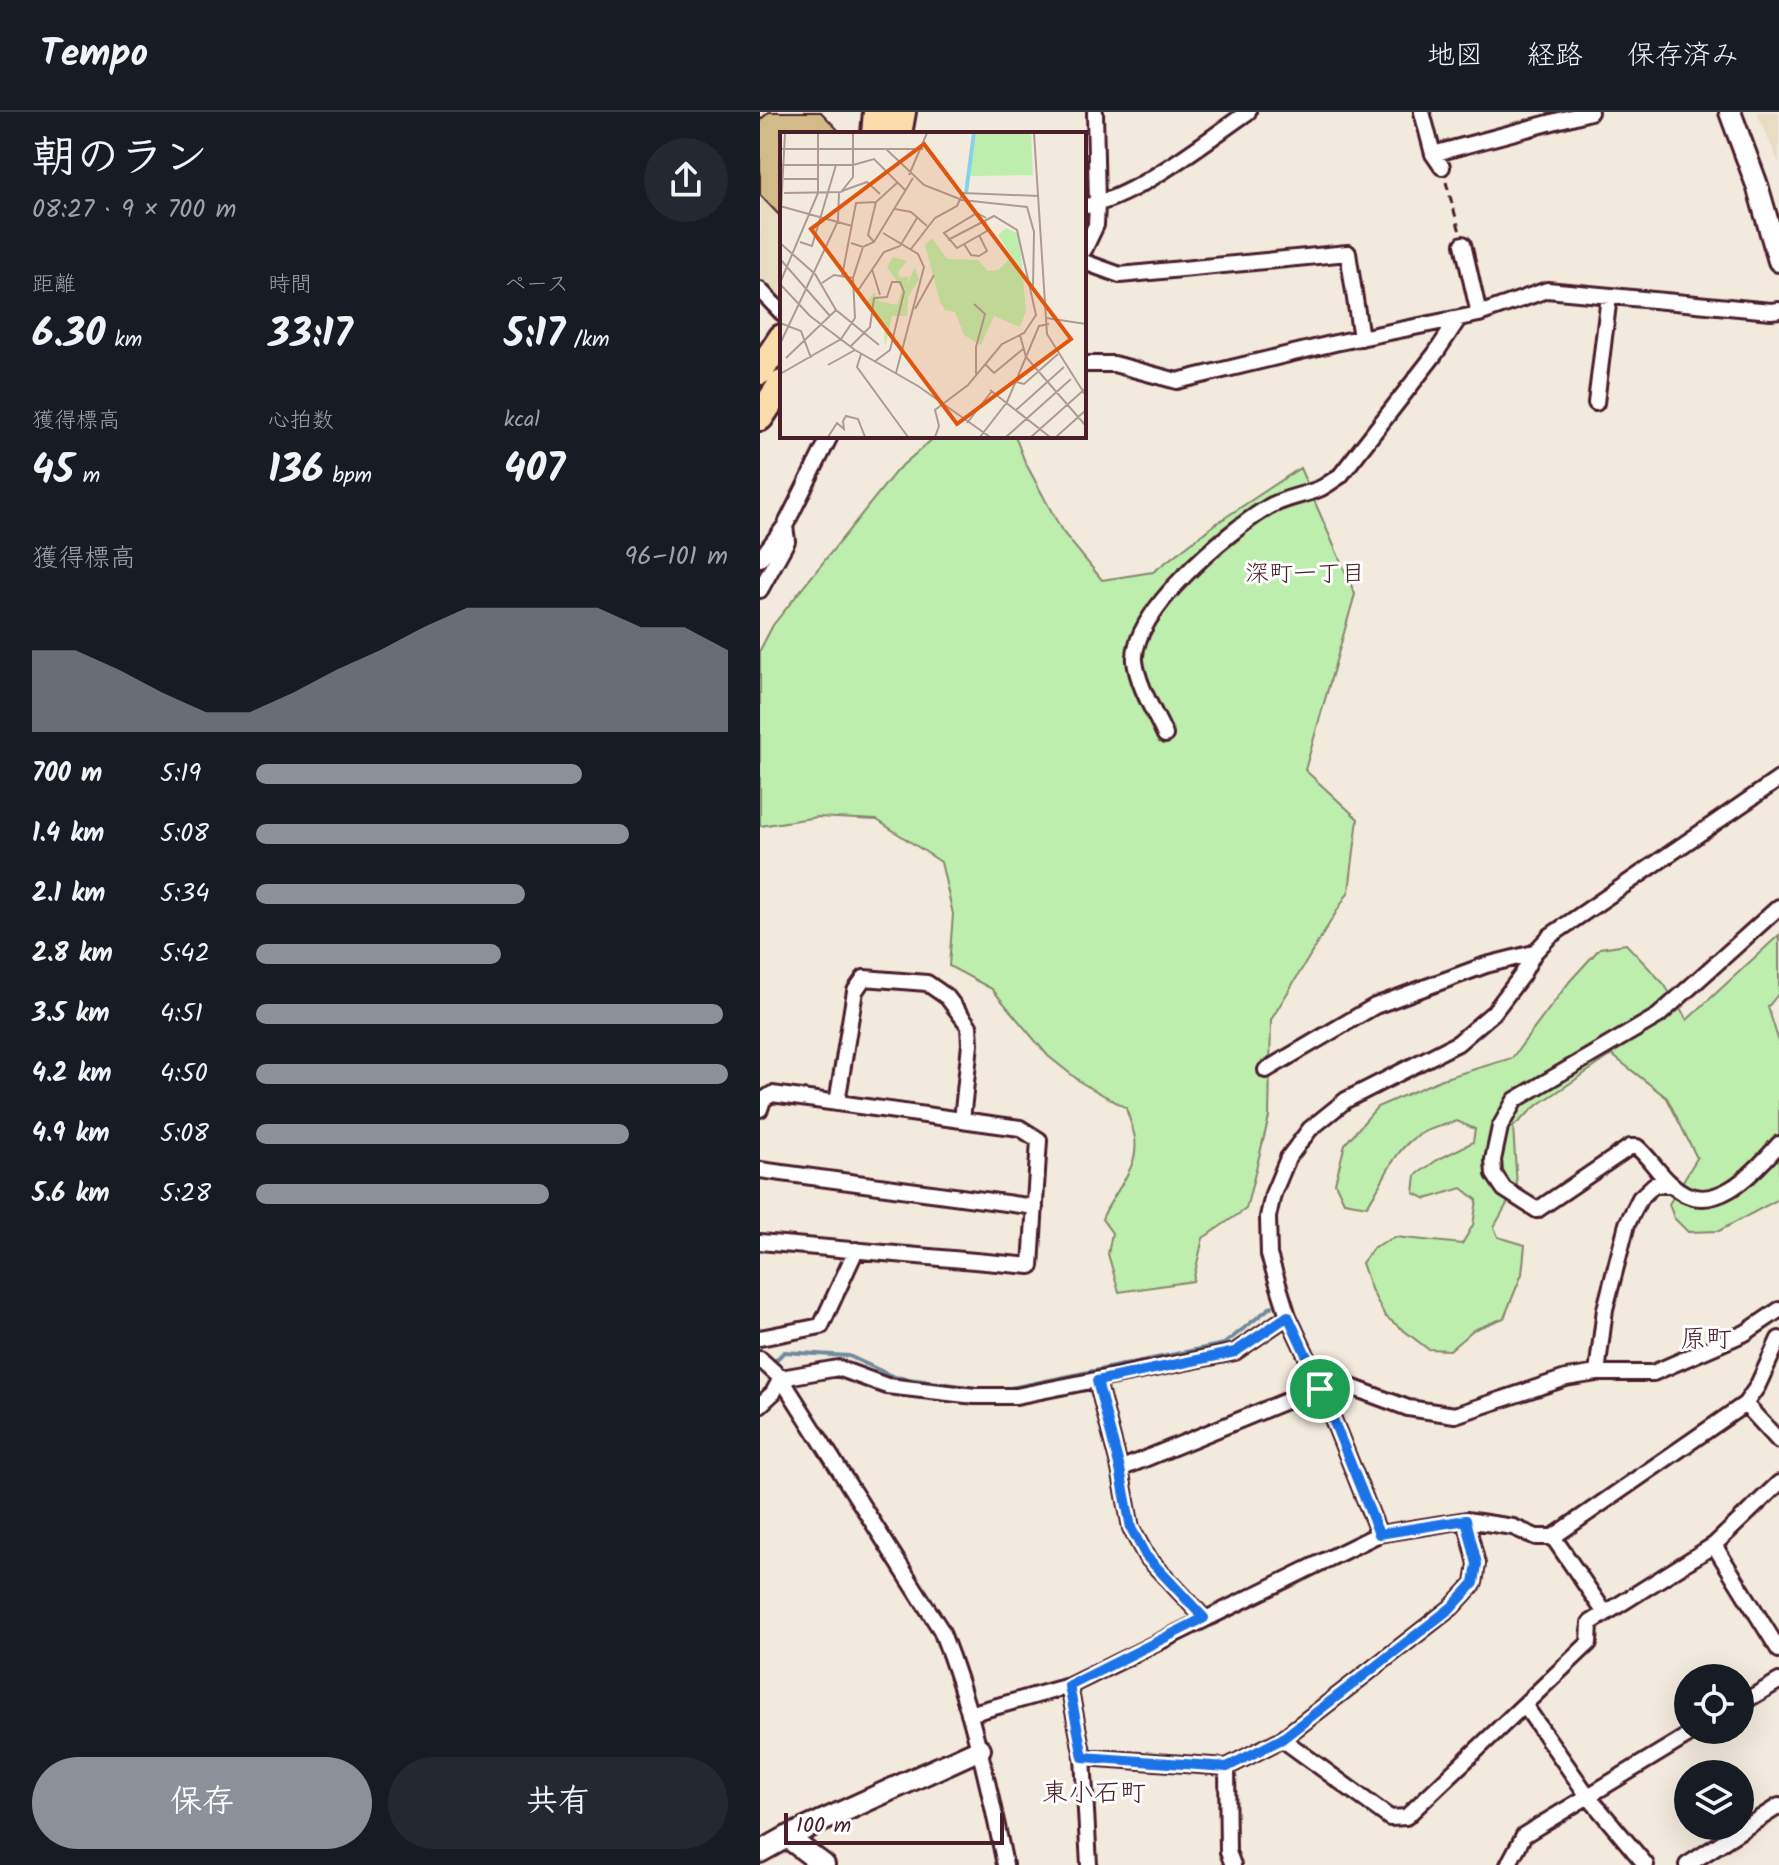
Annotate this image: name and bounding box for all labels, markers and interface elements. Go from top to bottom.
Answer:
text: Tempo [40,25,148,85]
text: 地図 [1427,34,1483,79]
text: 経路 [1527,34,1583,79]
text: 保存済み [1627,34,1739,79]
text: 朝のラン [32,124,208,194]
inset map [780,132,1086,438]
button: share [644,138,728,222]
text: 08:27 · 9 × 700 m [32,189,237,231]
text: 距離 [32,268,76,303]
text: 時間 [268,268,312,303]
text: ペース [504,268,569,303]
text: 6.30 [32,303,106,367]
text: 33:17 [268,303,353,367]
text: 5:17 [504,303,565,367]
text: km [106,323,142,358]
text: /km [565,323,610,358]
text: kcal [504,403,540,438]
text: 獲得標高 [32,404,120,439]
text: 心拍数 [268,404,334,439]
text: 407 [504,438,565,502]
text: 45 [32,439,74,503]
text: 136 [268,439,324,503]
text: m [74,459,100,494]
text: bpm [324,459,372,494]
text: 96–101 m [625,536,728,578]
text: 獲得標高 [32,538,136,580]
district label: 深町一丁目 [1245,555,1365,594]
text: 700 m [32,753,102,795]
text: 5:19 [160,753,201,795]
text: 1.4 km [32,813,104,855]
text: 5:08 [160,813,209,855]
text: 2.1 km [32,873,105,915]
text: 5:34 [160,873,210,915]
text: 2.8 km [32,933,113,975]
text: 5:42 [160,933,210,975]
text: 3.5 km [32,993,110,1035]
text: 4:51 [160,993,203,1035]
text: 4.2 km [32,1053,112,1095]
text: 4:50 [160,1053,208,1095]
text: 4.9 km [32,1113,110,1155]
text: 5:08 [160,1113,209,1155]
text: 5.6 km [32,1173,110,1215]
text: 5:28 [160,1173,211,1215]
district label: 原町 [1680,1319,1732,1361]
pin [1286,1355,1354,1423]
icon: arrive [1298,1367,1342,1411]
map controls [1674,1664,1754,1840]
button: locate [1674,1664,1754,1744]
button: 保存 [32,1757,372,1849]
button: 共有 [388,1757,728,1849]
button: layers [1674,1760,1754,1840]
district label: 東小石町 [1042,1773,1146,1815]
scale bar [784,1809,1004,1845]
text: 100 m [796,1809,851,1844]

